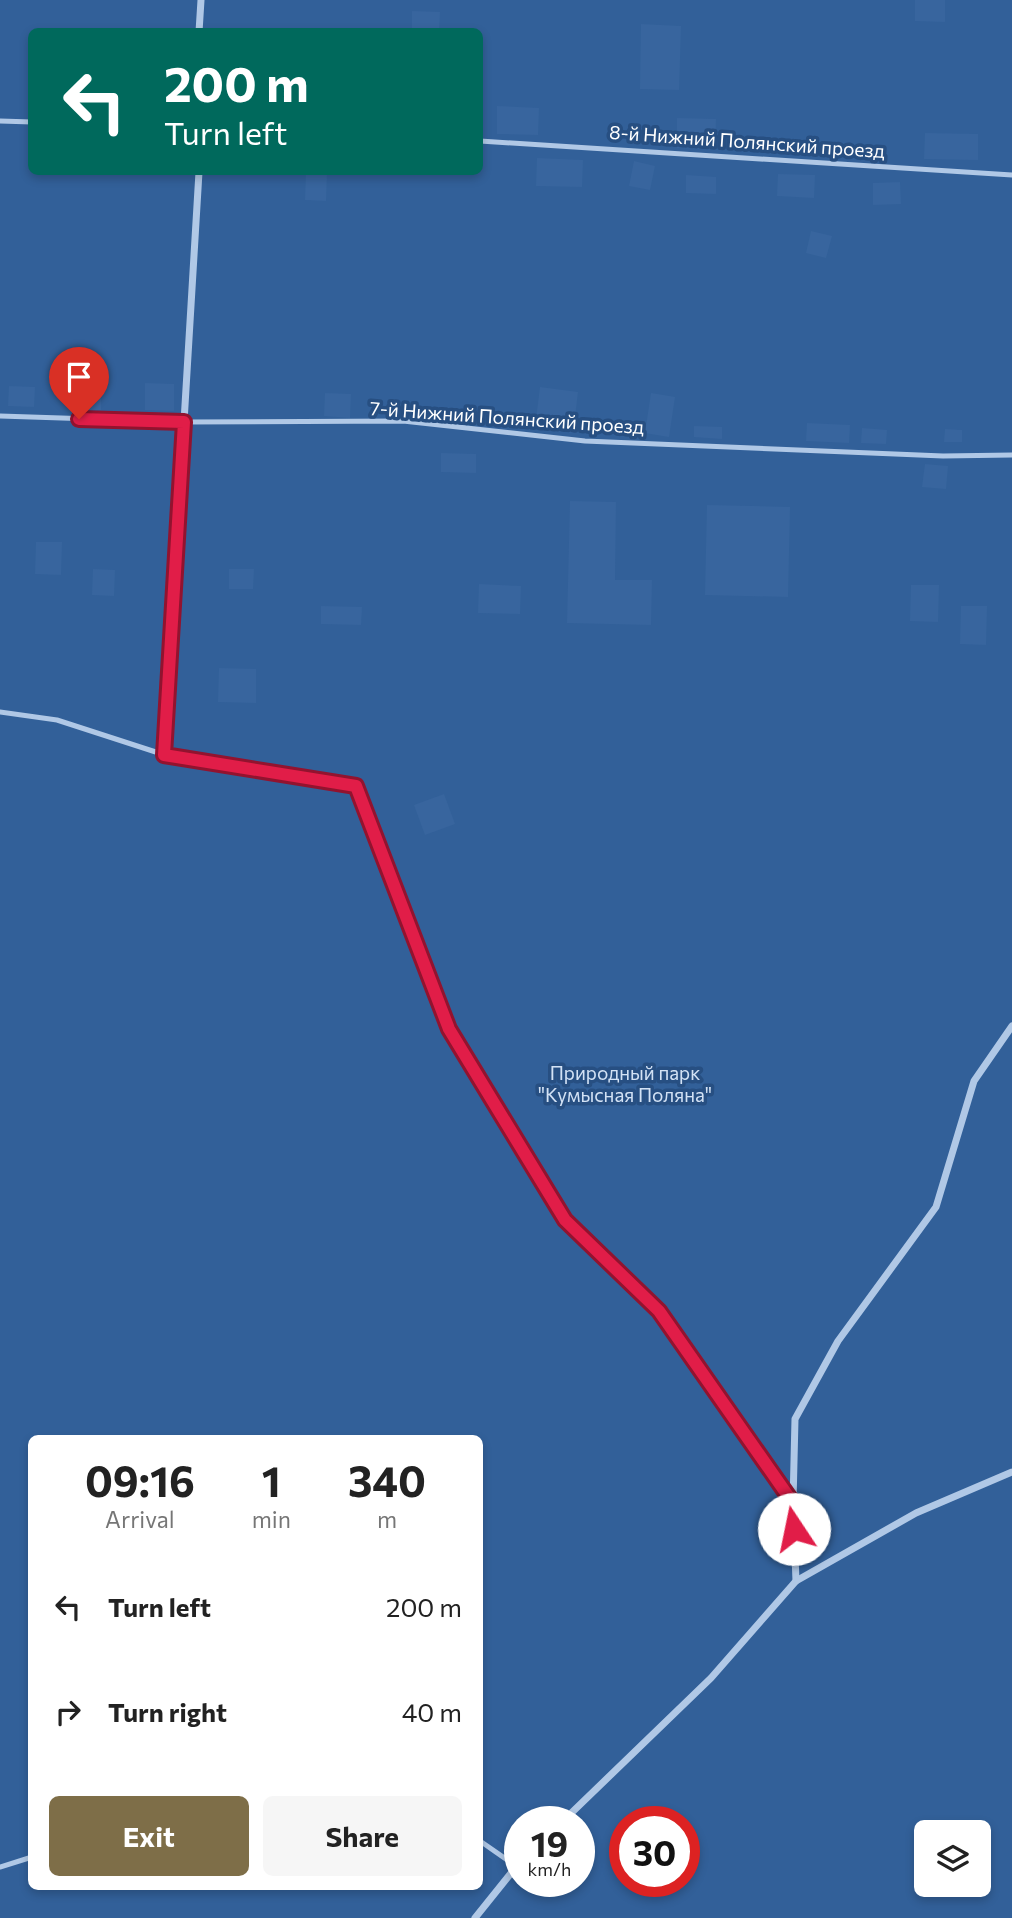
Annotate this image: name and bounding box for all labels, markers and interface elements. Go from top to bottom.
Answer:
text: 200 m [164,52,309,112]
icon: left [49,56,140,147]
text: Turn left [164,112,288,152]
street label: 8-й Нижний Полянский проезд [608,120,886,162]
pin [49,347,109,419]
icon: arrive [60,358,98,396]
street label: 7-й Нижний Полянский проезд [369,396,645,438]
park label: Природный парк "Кумысная Поляна" [538,1061,712,1106]
text: 09:16 [85,1454,195,1506]
text: 1 [262,1454,281,1506]
text: 340 [348,1454,426,1506]
position arrow [757,1492,831,1566]
text: Arrival [105,1505,175,1533]
text: min [252,1505,291,1533]
text: m [377,1505,397,1533]
icon: left [49,1588,87,1626]
text: Turn left [108,1591,211,1622]
text: 200 m [386,1591,462,1622]
icon: right [49,1693,87,1731]
text: Turn right [108,1696,227,1727]
text: 40 m [402,1696,462,1727]
button: Exit [49,1796,249,1876]
button: Share [263,1796,462,1876]
speed limit sign: 30 [609,1806,700,1897]
map controls [914,1820,991,1897]
button: layers [914,1820,991,1897]
text: 19 [531,1821,568,1864]
text: km/h [528,1858,571,1880]

